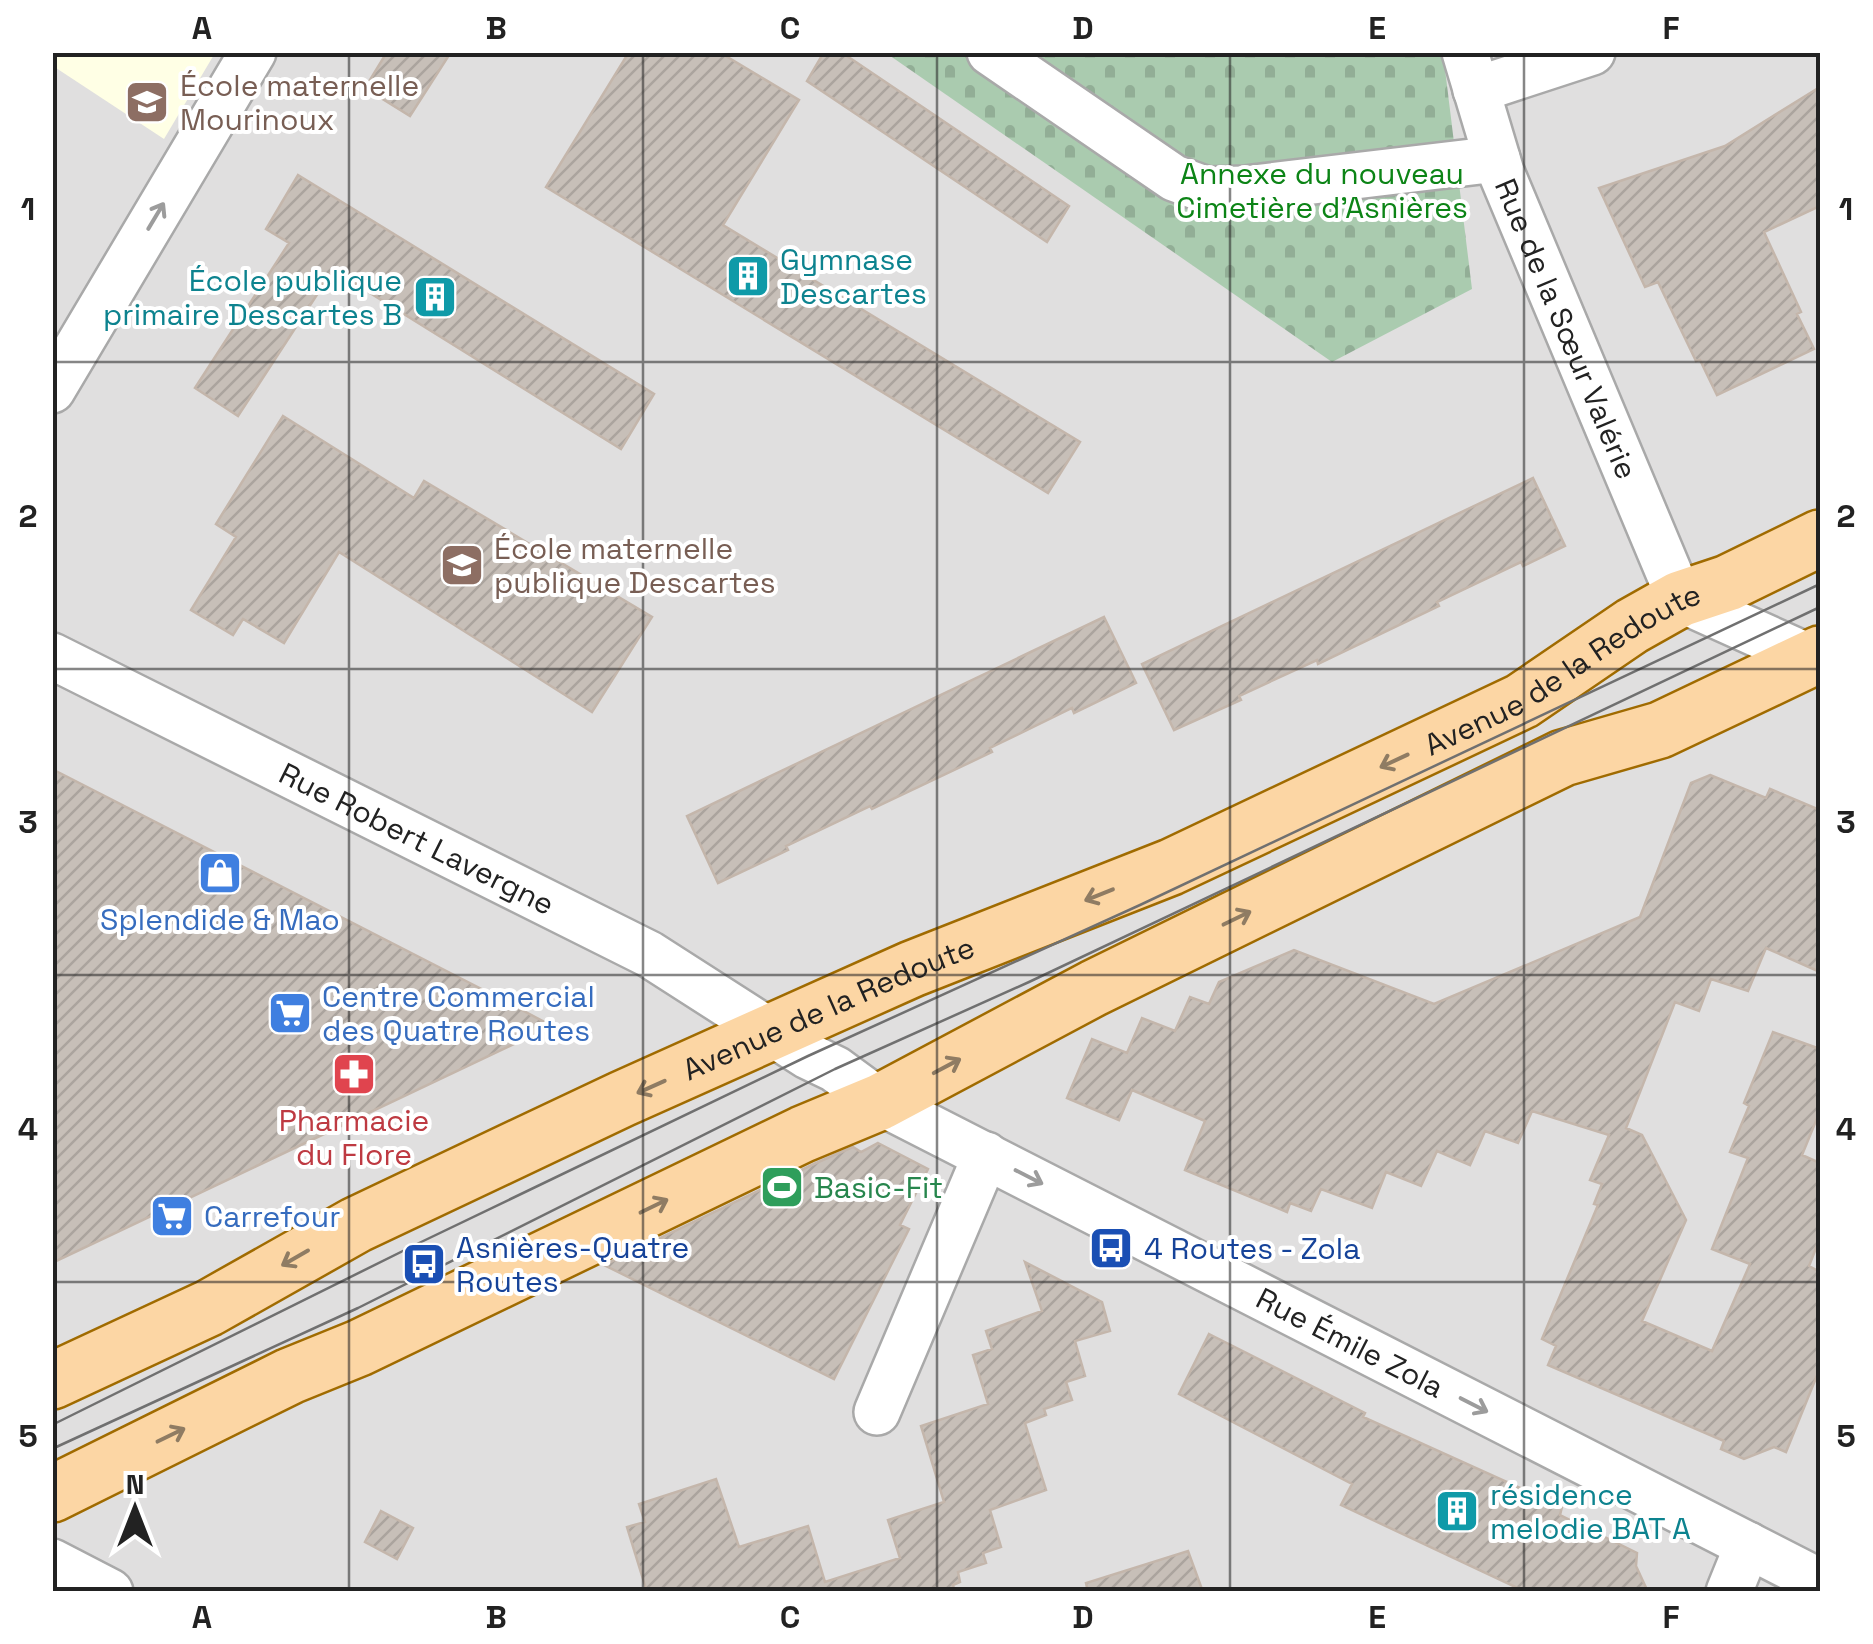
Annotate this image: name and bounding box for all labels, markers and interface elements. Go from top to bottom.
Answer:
text: A [192,8,212,48]
text: B [485,8,507,48]
text: C [780,8,800,48]
text: D [1072,8,1094,48]
text: E [1368,8,1386,48]
text: F [1662,8,1680,48]
place label: École maternelle Mourinoux [180,66,419,139]
school or university icon: École maternelle Mourinoux [124,79,170,125]
park label: Annexe du nouveau Cimetière d'Asnières [1176,154,1468,227]
street label: Rue de la Sœur Valérie [1486,172,1647,485]
text: 1 [21,189,35,229]
text: 1 [1839,189,1853,229]
one-way arrow [146,202,166,231]
place label: Gymnase Descartes [780,240,927,313]
building icon: Gymnase Descartes [725,253,771,299]
place label: École publique primaire Descartes B [103,261,402,334]
building icon: École publique primaire Descartes B [412,274,458,320]
text: 2 [18,496,38,536]
text: 2 [1836,496,1856,536]
place label: École maternelle publique Descartes [494,529,776,602]
school or university icon: École maternelle publique Descartes [439,542,485,588]
street label: Avenue de la Redoute [1418,574,1706,764]
street label: Rue Robert Lavergne [273,753,561,923]
one-way arrow [1380,753,1410,772]
text: 3 [18,802,38,842]
text: 3 [1836,802,1856,842]
shop icon: Splendide & Mao [197,850,243,896]
one-way arrow [1084,888,1114,906]
place label: Splendide & Mao [100,900,340,939]
one-way arrow [1221,908,1251,927]
street label: Avenue de la Redoute [676,927,980,1089]
place label: Centre Commercial des Quatre Routes [322,977,595,1050]
supermarket icon: Centre Commercial des Quatre Routes [267,990,313,1036]
pharmacy icon: Pharmacie du Flore [331,1051,377,1097]
one-way arrow [932,1055,962,1075]
one-way arrow [636,1079,667,1097]
place label: Pharmacie du Flore [279,1101,429,1174]
text: 4 [18,1109,38,1149]
text: 4 [1836,1109,1856,1149]
sports icon: Basic-Fit [759,1164,805,1210]
place label: Basic-Fit [814,1168,943,1207]
one-way arrow [1014,1169,1044,1188]
supermarket icon: Carrefour [149,1193,195,1239]
one-way arrow [639,1195,669,1214]
place label: Carrefour [204,1197,341,1236]
bus stop icon: 4 Routes - Zola [1088,1225,1134,1271]
place label: Asnières-Quatre Routes [456,1228,689,1301]
place label: 4 Routes - Zola [1144,1229,1360,1268]
bus stop icon: Asnières-Quatre Routes [401,1241,447,1287]
one-way arrow [281,1248,310,1268]
street label: Rue Émile Zola [1250,1278,1451,1406]
one-way arrow [1459,1396,1489,1415]
text: 5 [18,1416,38,1456]
text: 5 [1836,1416,1856,1456]
one-way arrow [156,1425,185,1444]
north arrow [85,1459,185,1559]
text: N [126,1466,144,1502]
place label: résidence melodie BAT A [1490,1475,1691,1548]
building icon: résidence melodie BAT A [1434,1488,1480,1534]
text: A [192,1597,212,1637]
text: B [485,1597,507,1637]
text: C [780,1597,800,1637]
text: D [1072,1597,1094,1637]
text: E [1368,1597,1386,1637]
text: F [1662,1597,1680,1637]

